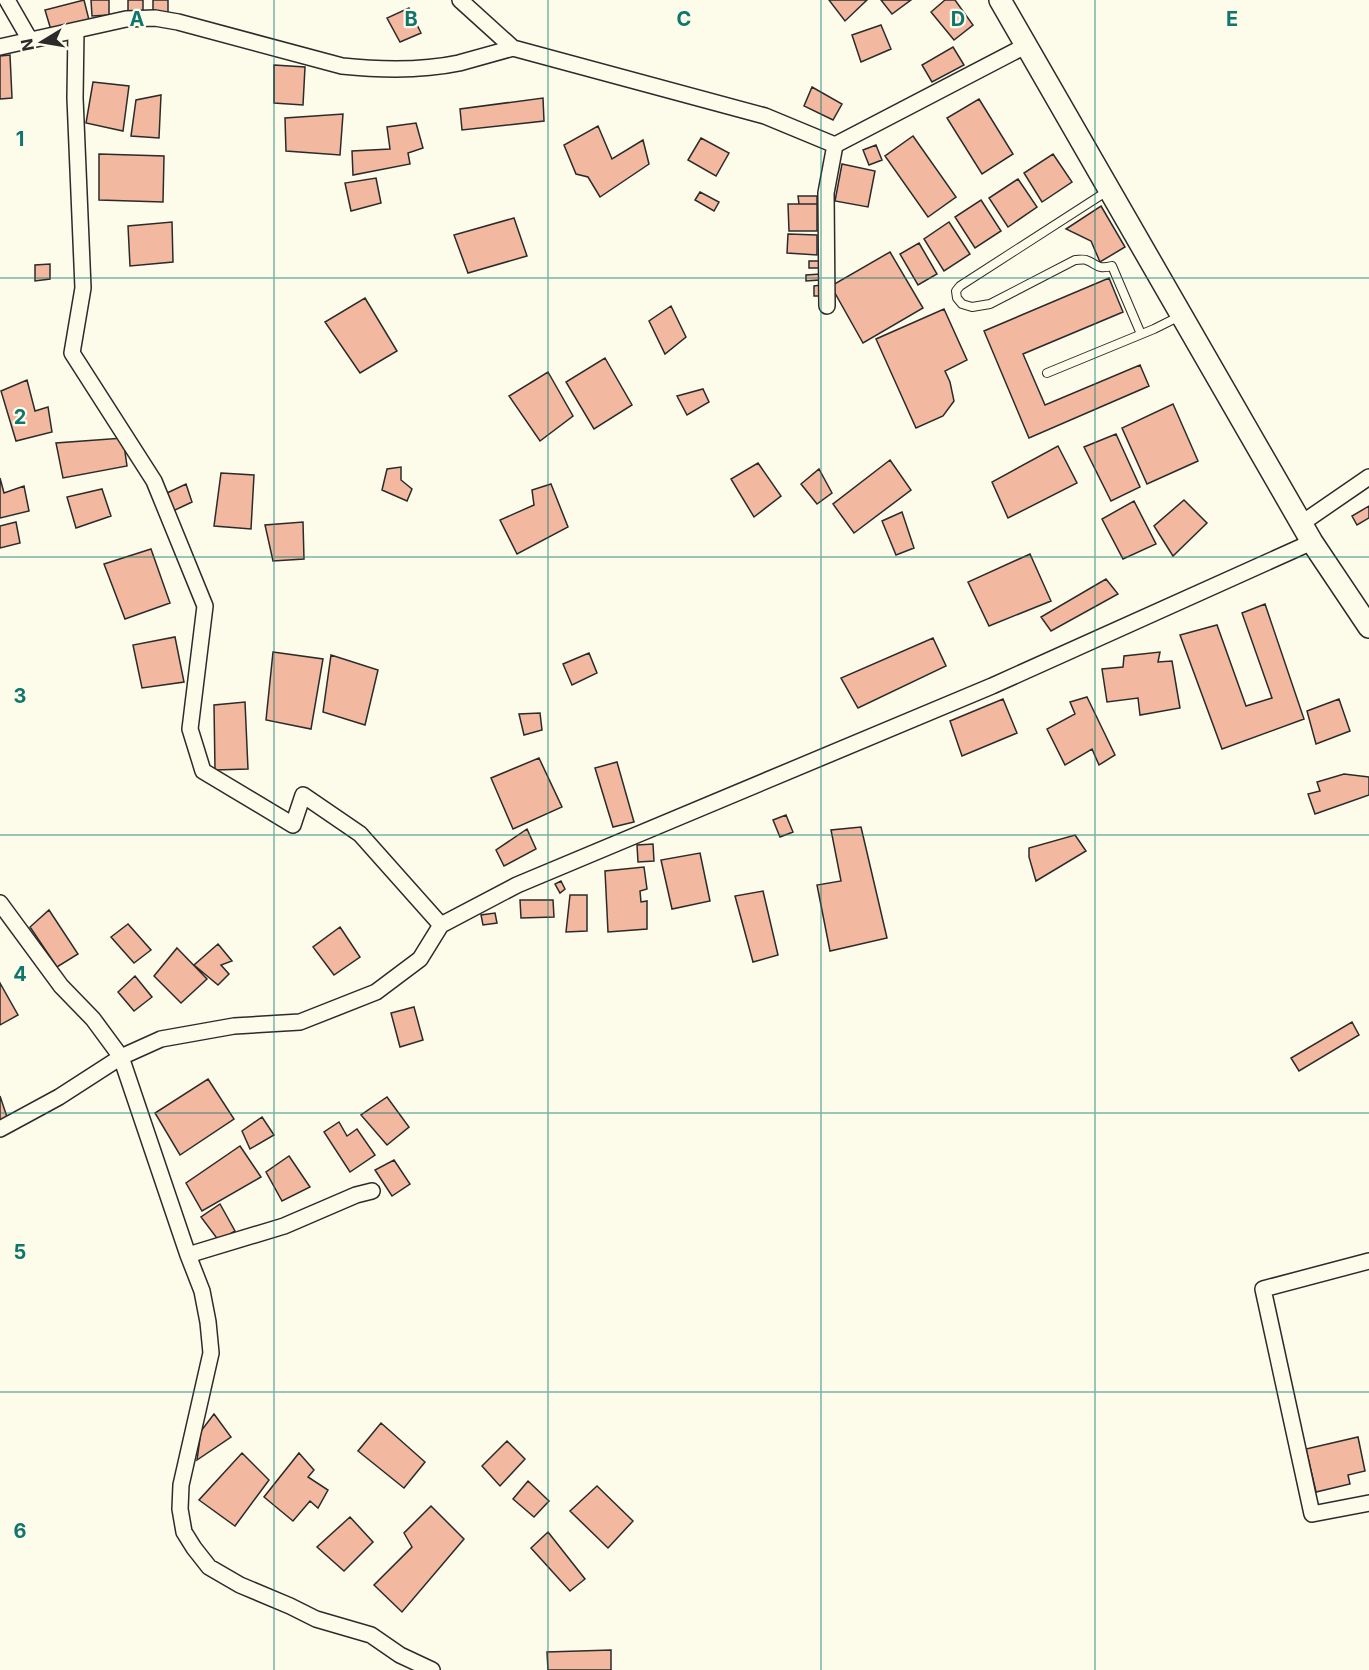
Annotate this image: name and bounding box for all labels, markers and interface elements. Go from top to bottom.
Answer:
text: A [130,7,145,31]
text: B [404,7,418,31]
text: C [677,7,691,31]
text: D [951,7,965,31]
text: E [1226,7,1238,31]
north arrow [12,12,72,72]
text: N [16,37,38,53]
text: 1 [16,127,24,151]
text: 2 [14,405,26,429]
text: 3 [14,684,26,708]
text: 4 [13,962,27,986]
text: 5 [14,1240,26,1264]
text: 6 [14,1519,27,1543]

